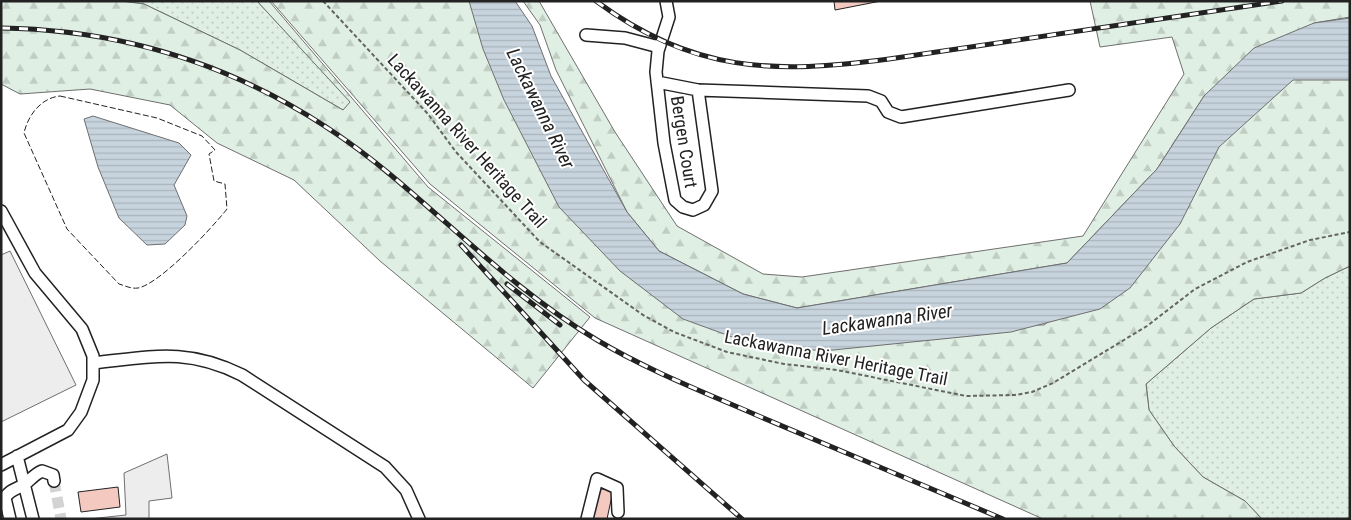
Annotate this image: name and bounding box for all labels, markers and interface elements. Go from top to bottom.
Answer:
water label: Lackawanna River [501,44,580,173]
street label: Lackawanna River Heritage Trail [384,49,551,232]
street label: Bergen Court [667,94,702,189]
water label: Lackawanna River [821,299,954,340]
street label: Lackawanna River Heritage Trail [723,326,950,389]

